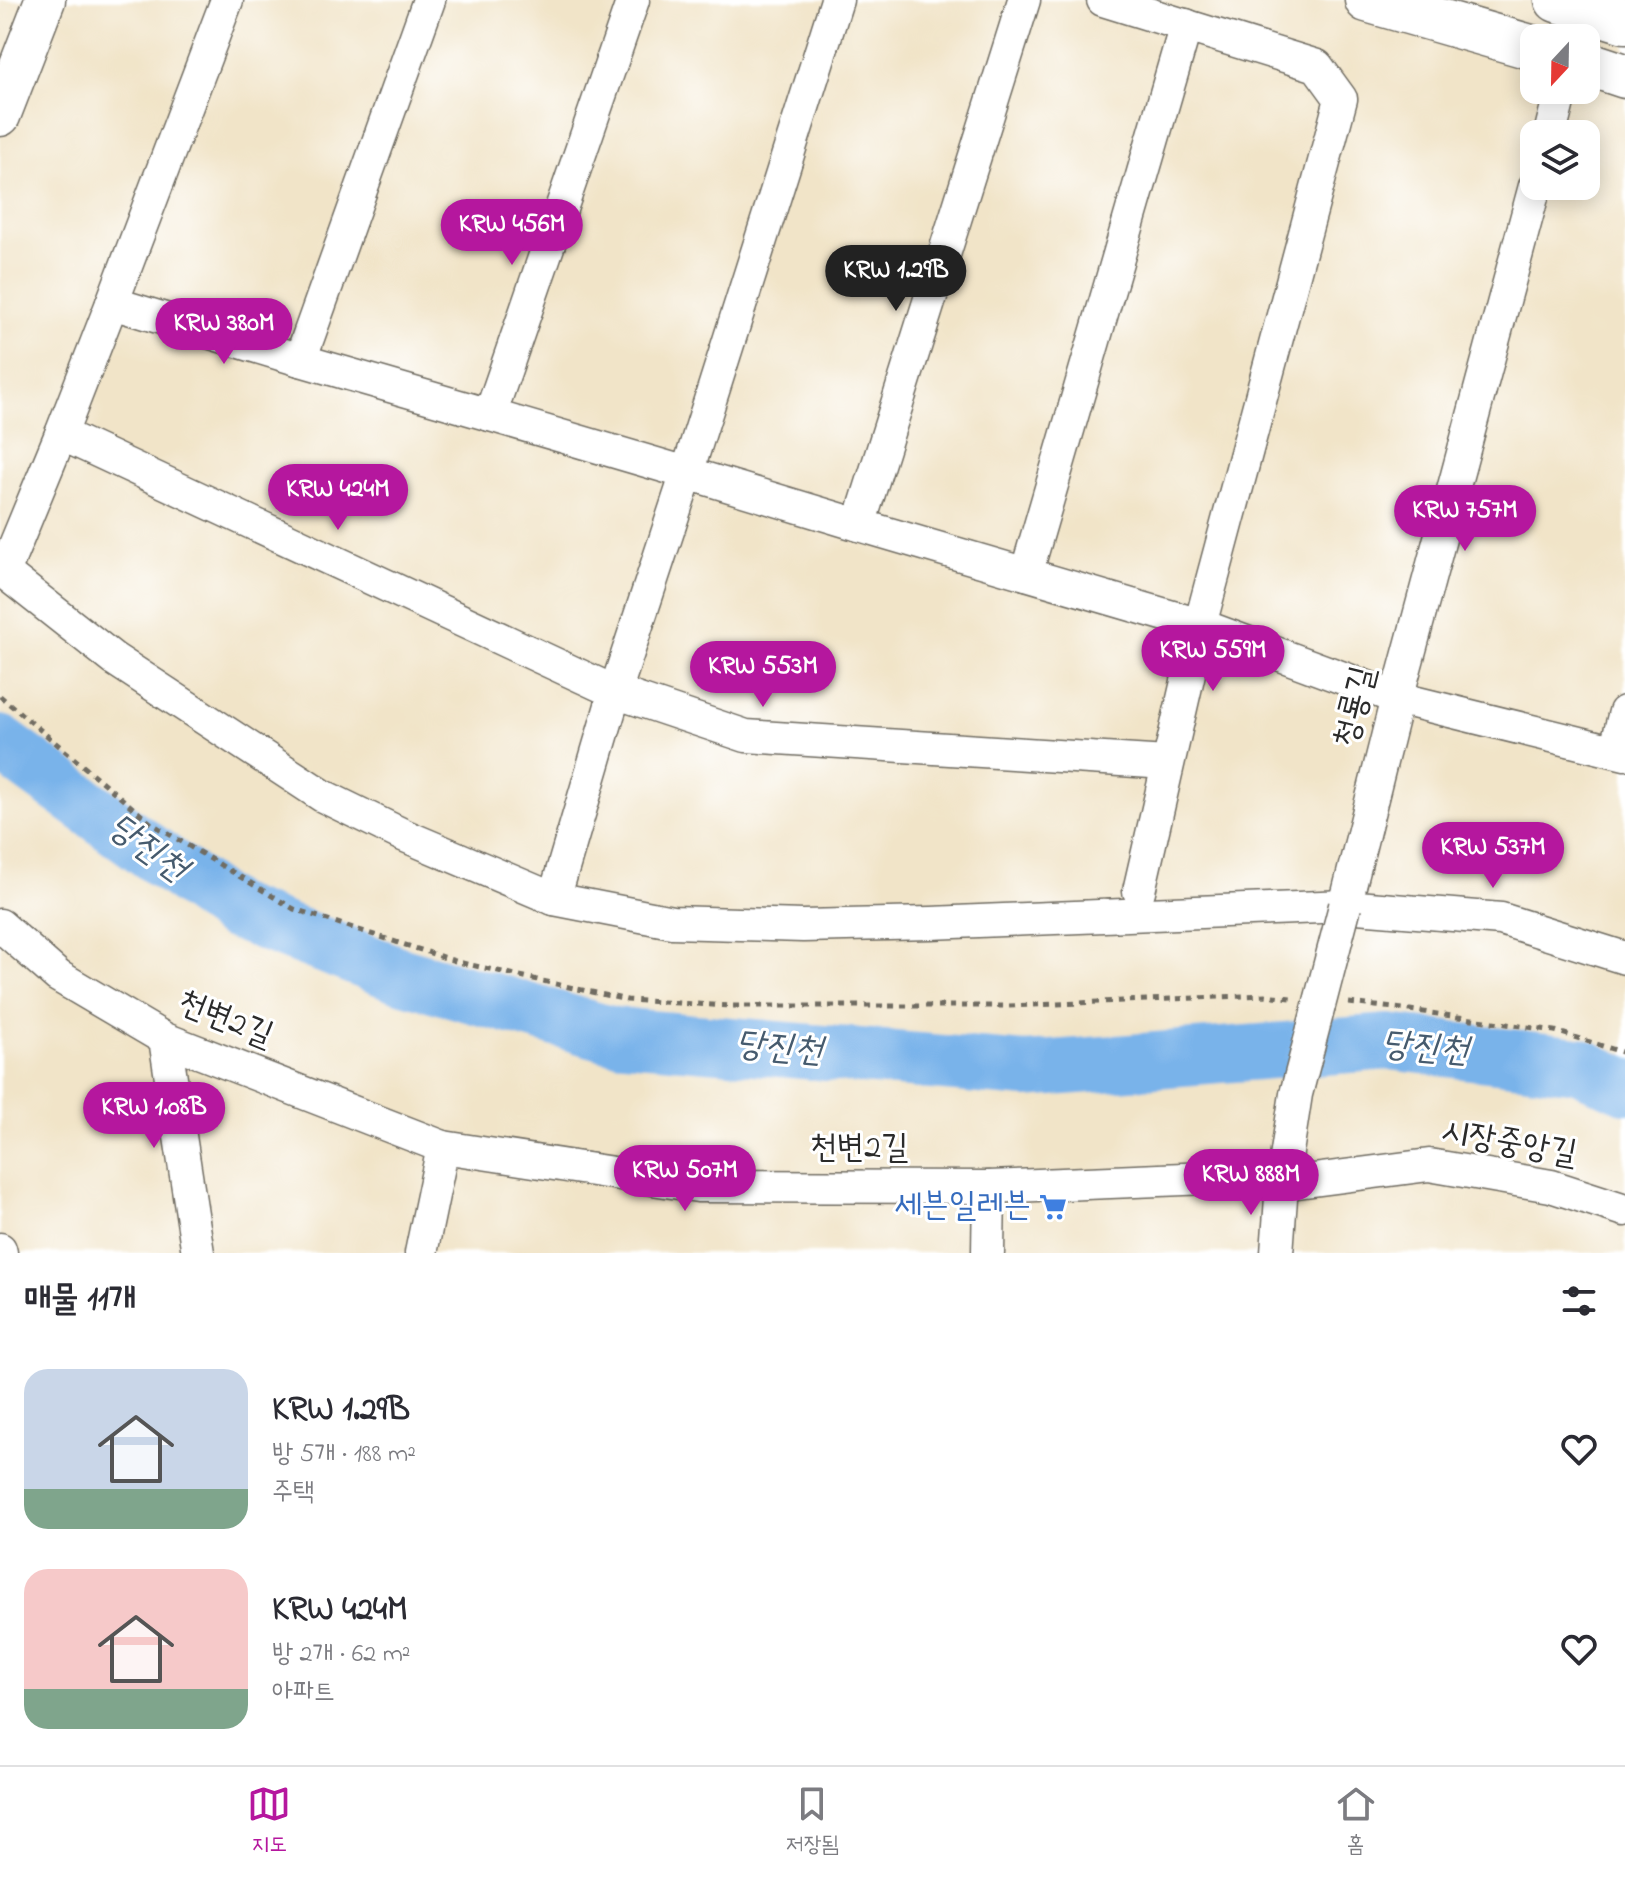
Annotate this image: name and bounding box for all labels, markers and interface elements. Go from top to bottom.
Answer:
north arrow [1520,24,1600,104]
map controls [1520,24,1600,200]
button: layers [1520,120,1600,200]
pin: KRW 456M [429,199,595,267]
text: KRW 456M [459,206,565,244]
pin: KRW 1.29B [804,245,988,313]
text: KRW 1.29B [843,252,949,290]
pin: KRW 380M [141,298,307,366]
text: KRW 380M [173,305,275,343]
pin: KRW 424M [255,464,421,532]
text: KRW 424M [286,471,390,509]
pin: KRW 757M [1382,485,1548,553]
text: KRW 757M [1412,492,1518,530]
pin: KRW 559M [1130,625,1296,693]
text: KRW 559M [1160,632,1267,670]
pin: KRW 553M [680,641,846,709]
text: KRW 553M [708,648,818,686]
street label: 청룡길 [1322,661,1390,753]
water label: 당진천 [96,802,200,898]
pin: KRW 537M [1410,822,1576,890]
text: KRW 537M [1440,829,1546,867]
street label: 천변2길 [170,978,280,1062]
water label: 당진천 [733,1019,828,1079]
water label: 당진천 [1379,1019,1474,1079]
pin: KRW 1.08B [62,1082,246,1150]
text: KRW 1.08B [101,1089,207,1127]
street label: 시장중앙길 [1437,1108,1581,1180]
street label: 천변2길 [810,1124,908,1174]
pin: KRW 507M [602,1145,768,1213]
pin: KRW 888M [1168,1149,1334,1217]
text: KRW 507M [632,1152,738,1190]
text: KRW 888M [1202,1156,1300,1194]
place label: 세븐일레븐 [894,1182,1031,1232]
supermarket icon: 세븐일레븐 [1038,1192,1068,1222]
text: 매물 11개 [24,1276,136,1326]
icon: filters [1557,1279,1601,1323]
text: KRW 1.29B [272,1386,410,1436]
icon: home [88,1401,184,1497]
icon: heart [1557,1427,1601,1471]
text: 방 5개 · 188 m² [272,1436,416,1474]
text: 주택 [272,1474,314,1512]
text: KRW 424M [272,1586,408,1636]
icon: home [88,1601,184,1697]
icon: heart [1557,1627,1601,1671]
text: 방 2개 · 62 m² [272,1636,411,1674]
text: 아파트 [272,1674,335,1712]
tab: 지도 [247,1782,291,1862]
tab: 저장됨 [786,1782,839,1862]
tab: 홈 [1334,1782,1378,1862]

